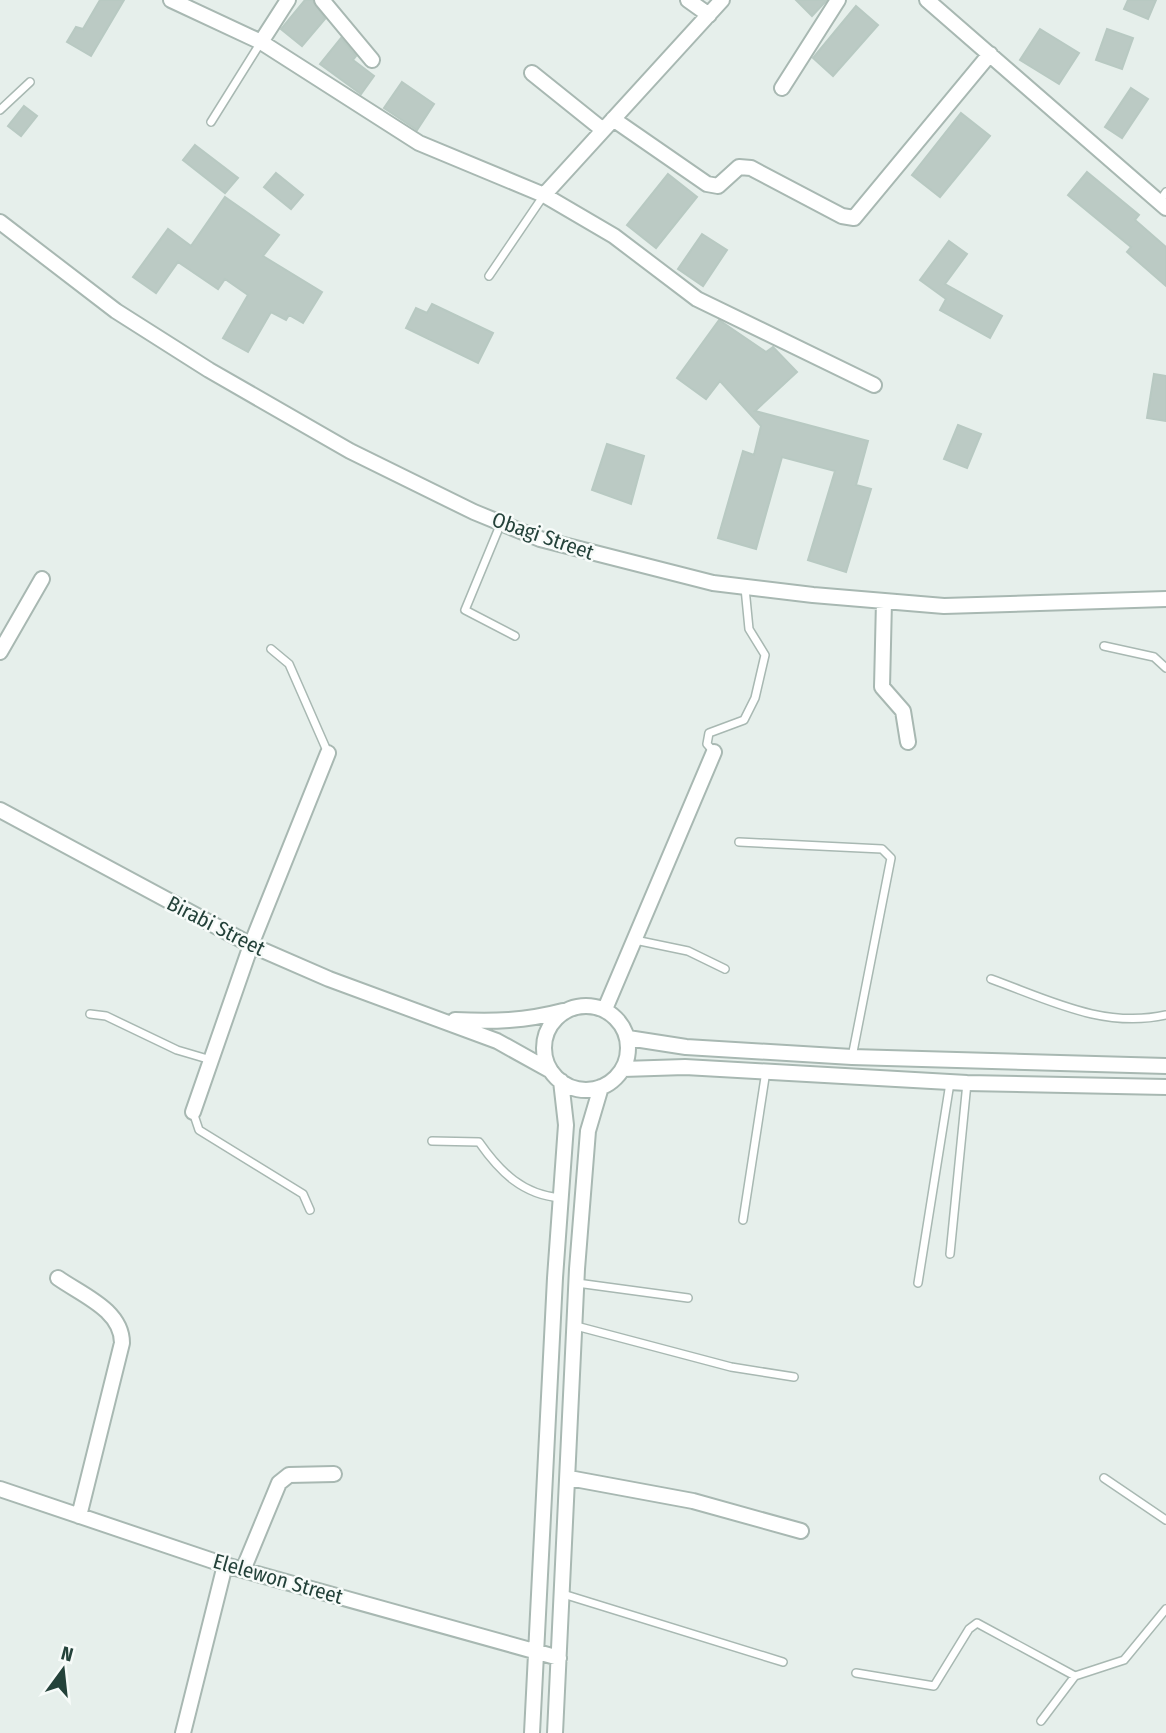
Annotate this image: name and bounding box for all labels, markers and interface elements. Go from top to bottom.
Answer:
street label: Obagi Street [489,506,597,566]
street label: Birabi Street [163,890,270,962]
street label: Elelewon Street [210,1548,346,1610]
north arrow [28,1635,98,1705]
text: N [59,1641,76,1667]

